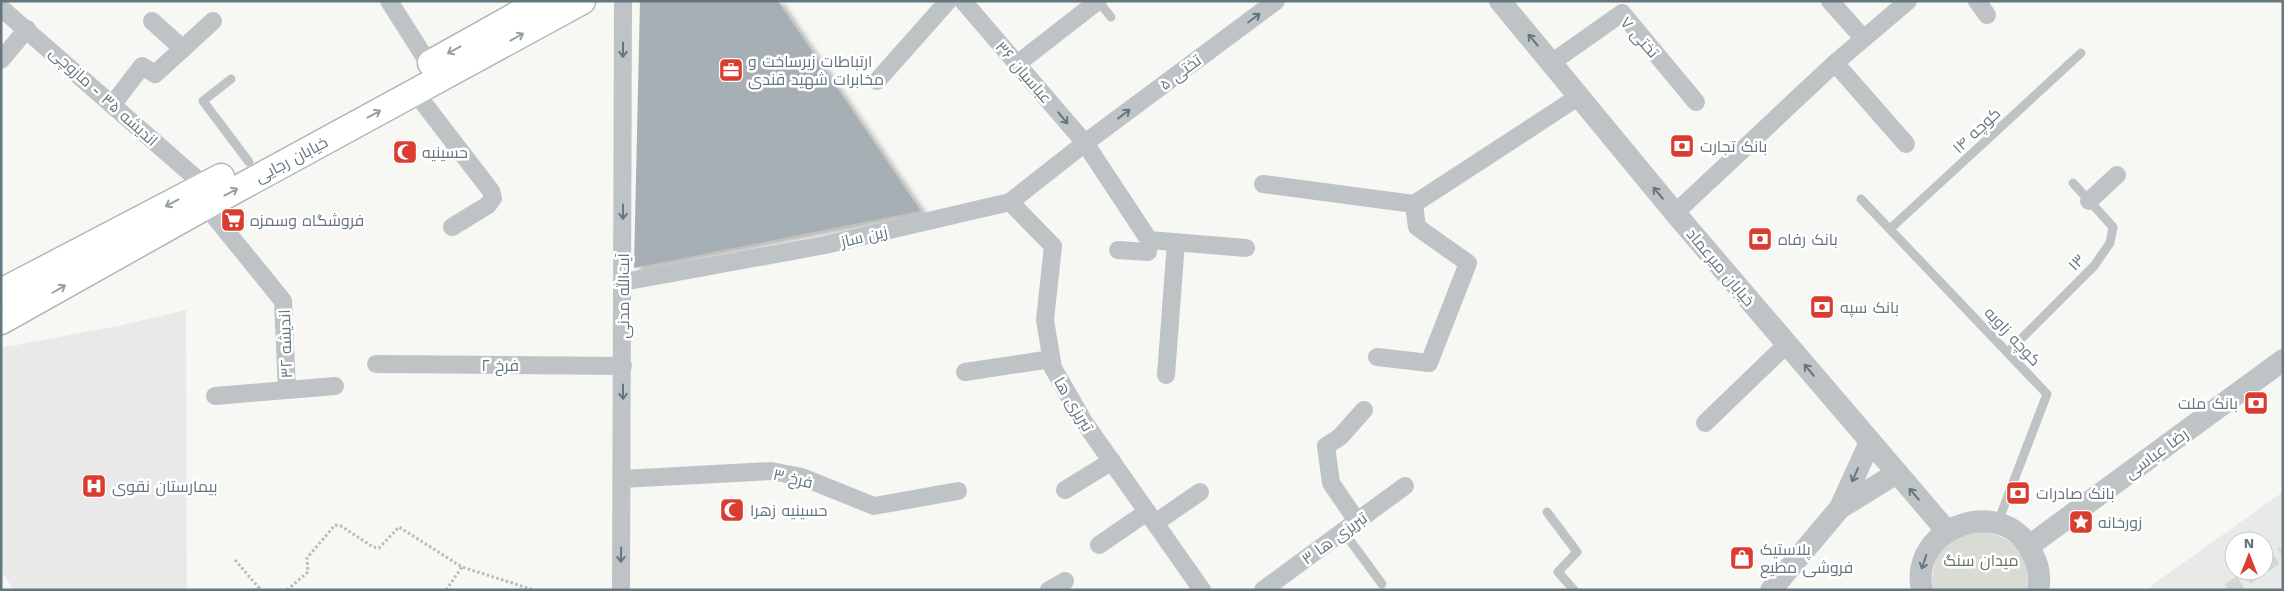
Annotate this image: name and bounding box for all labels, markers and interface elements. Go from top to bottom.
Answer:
one-way arrow [1247,12,1260,23]
street label: تختی ۷ [1616,13,1663,63]
one-way arrow [509,32,524,42]
one-way arrow [1527,34,1538,47]
street label: عباسیان ۳۶ [991,37,1056,108]
one-way arrow [618,42,628,58]
street label: اندیشه ۳۵ - مازوچی [44,43,162,152]
one-way arrow [446,45,461,55]
street label: تختی ۵ [1156,50,1206,95]
place label: ارتباطات زیرساخت و مخابرات شهید قندی [748,52,884,90]
office icon: ارتباطات زیرساخت و مخابرات شهید قندی [718,57,744,83]
street label: کوچه ۱۴ [1948,103,2006,159]
one-way arrow [366,109,381,119]
one-way arrow [1117,109,1130,120]
one-way arrow [1057,111,1068,124]
street label: خیابان رجایی [252,132,331,187]
bank icon: بانک تجارت [1669,133,1695,159]
place label: بانک تجارت [1700,137,1767,156]
mosque icon: حسینیه [392,139,418,165]
place label: حسینیه [422,143,468,162]
one-way arrow [223,187,238,196]
one-way arrow [1653,187,1664,200]
one-way arrow [165,198,180,208]
one-way arrow [618,204,628,220]
supermarket icon: فروشگاه وسمزه [220,207,246,233]
place label: فروشگاه وسمزه [250,211,364,230]
street label: زین ساز [838,222,890,252]
street label: خیابان میرعماد [1682,224,1759,311]
bank icon: بانک رفاه [1747,226,1773,252]
place label: بانک رفاه [1778,230,1838,249]
street label: ۱۳ [2064,250,2089,275]
street label: آیت‌الله مدنی [613,253,634,339]
one-way arrow [52,284,66,294]
bank icon: بانک سپه [1809,294,1835,320]
place label: بانک سپه [1840,298,1899,318]
street label: کوچه زاویه [1979,303,2045,371]
street label: اندیشه ۳۲ [275,309,296,379]
street label: فرخ ۲ [481,356,519,377]
one-way arrow [1803,364,1814,377]
street label: تبریزی ها [1049,374,1098,436]
one-way arrow [618,384,628,400]
bank icon: بانک ملت [2243,390,2269,416]
place label: بانک ملت [2178,394,2238,413]
street label: رضا عباسی [2121,424,2192,484]
street label: فرخ ۳ [771,465,815,494]
one-way arrow [1849,467,1859,482]
hospital icon: بیمارستان نقوی [81,473,107,499]
place label: بیمارستان نقوی [112,477,218,497]
bank icon: بانک صادرات [2005,480,2031,506]
place label: بانک صادرات [2036,484,2115,503]
one-way arrow [1908,487,1920,500]
mosque icon: حسینیه زهرا [719,497,745,523]
place label: حسینیه زهرا [750,501,828,520]
street label: تبریزی ها ۳ [1298,508,1372,569]
place icon: زورخانه [2068,509,2094,535]
place label: زورخانه [2098,513,2142,532]
north arrow [2224,531,2274,581]
text: N [2244,535,2254,551]
place label: پلاستیک فروشی مطیع [1760,540,1853,579]
shop icon: پلاستیک فروشی مطیع [1729,545,1755,571]
one-way arrow [617,547,626,563]
park label: میدان سنگ [1944,551,2018,571]
one-way arrow [1919,553,1929,569]

